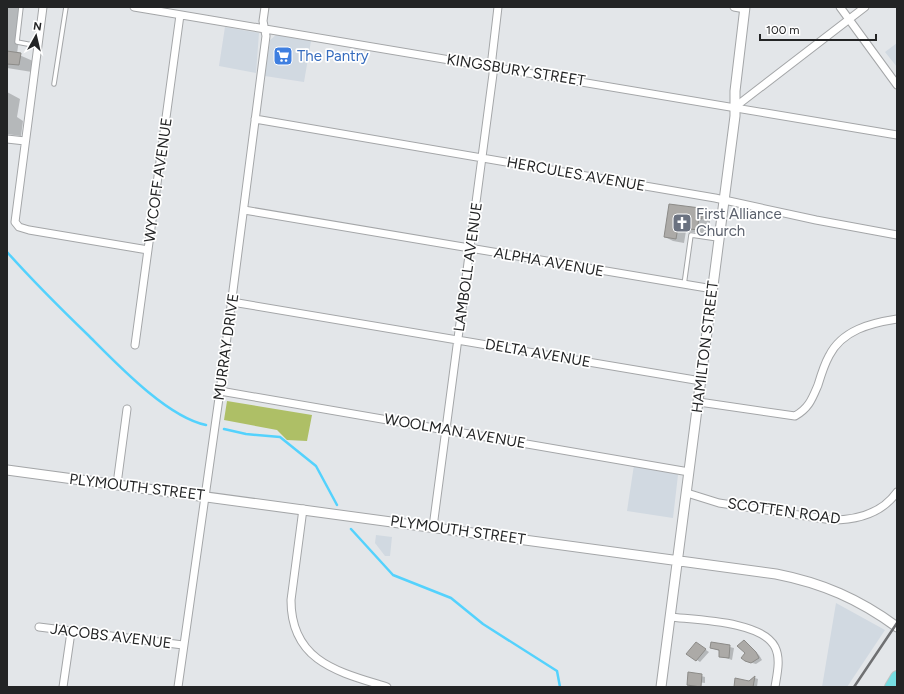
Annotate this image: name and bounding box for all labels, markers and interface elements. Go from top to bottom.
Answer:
north arrow [16,16,56,56]
scale bar [760,16,876,42]
text: N [32,20,42,34]
text: 100 m [766,23,800,37]
supermarket icon: The Pantry [272,45,294,67]
place label: The Pantry [297,47,369,65]
street label: KINGSBURY STREET [445,50,587,90]
street label: WYCOFF AVENUE [140,116,176,244]
street label: HERCULES AVENUE [505,153,647,195]
street label: LAMBOLL AVENUE [450,201,486,333]
place label: First Alliance Church [696,205,782,240]
church icon: First Alliance Church [671,212,693,234]
street label: ALPHA AVENUE [492,243,606,281]
street label: HAMILTON STREET [688,279,722,414]
street label: MURRAY DRIVE [210,292,242,402]
street label: DELTA AVENUE [484,335,592,371]
street label: WOOLMAN AVENUE [383,410,527,452]
street label: PLYMOUTH STREET [68,470,206,504]
street label: SCOTTEN ROAD [726,494,842,528]
street label: PLYMOUTH STREET [389,512,527,548]
street label: JACOBS AVENUE [49,620,173,652]

